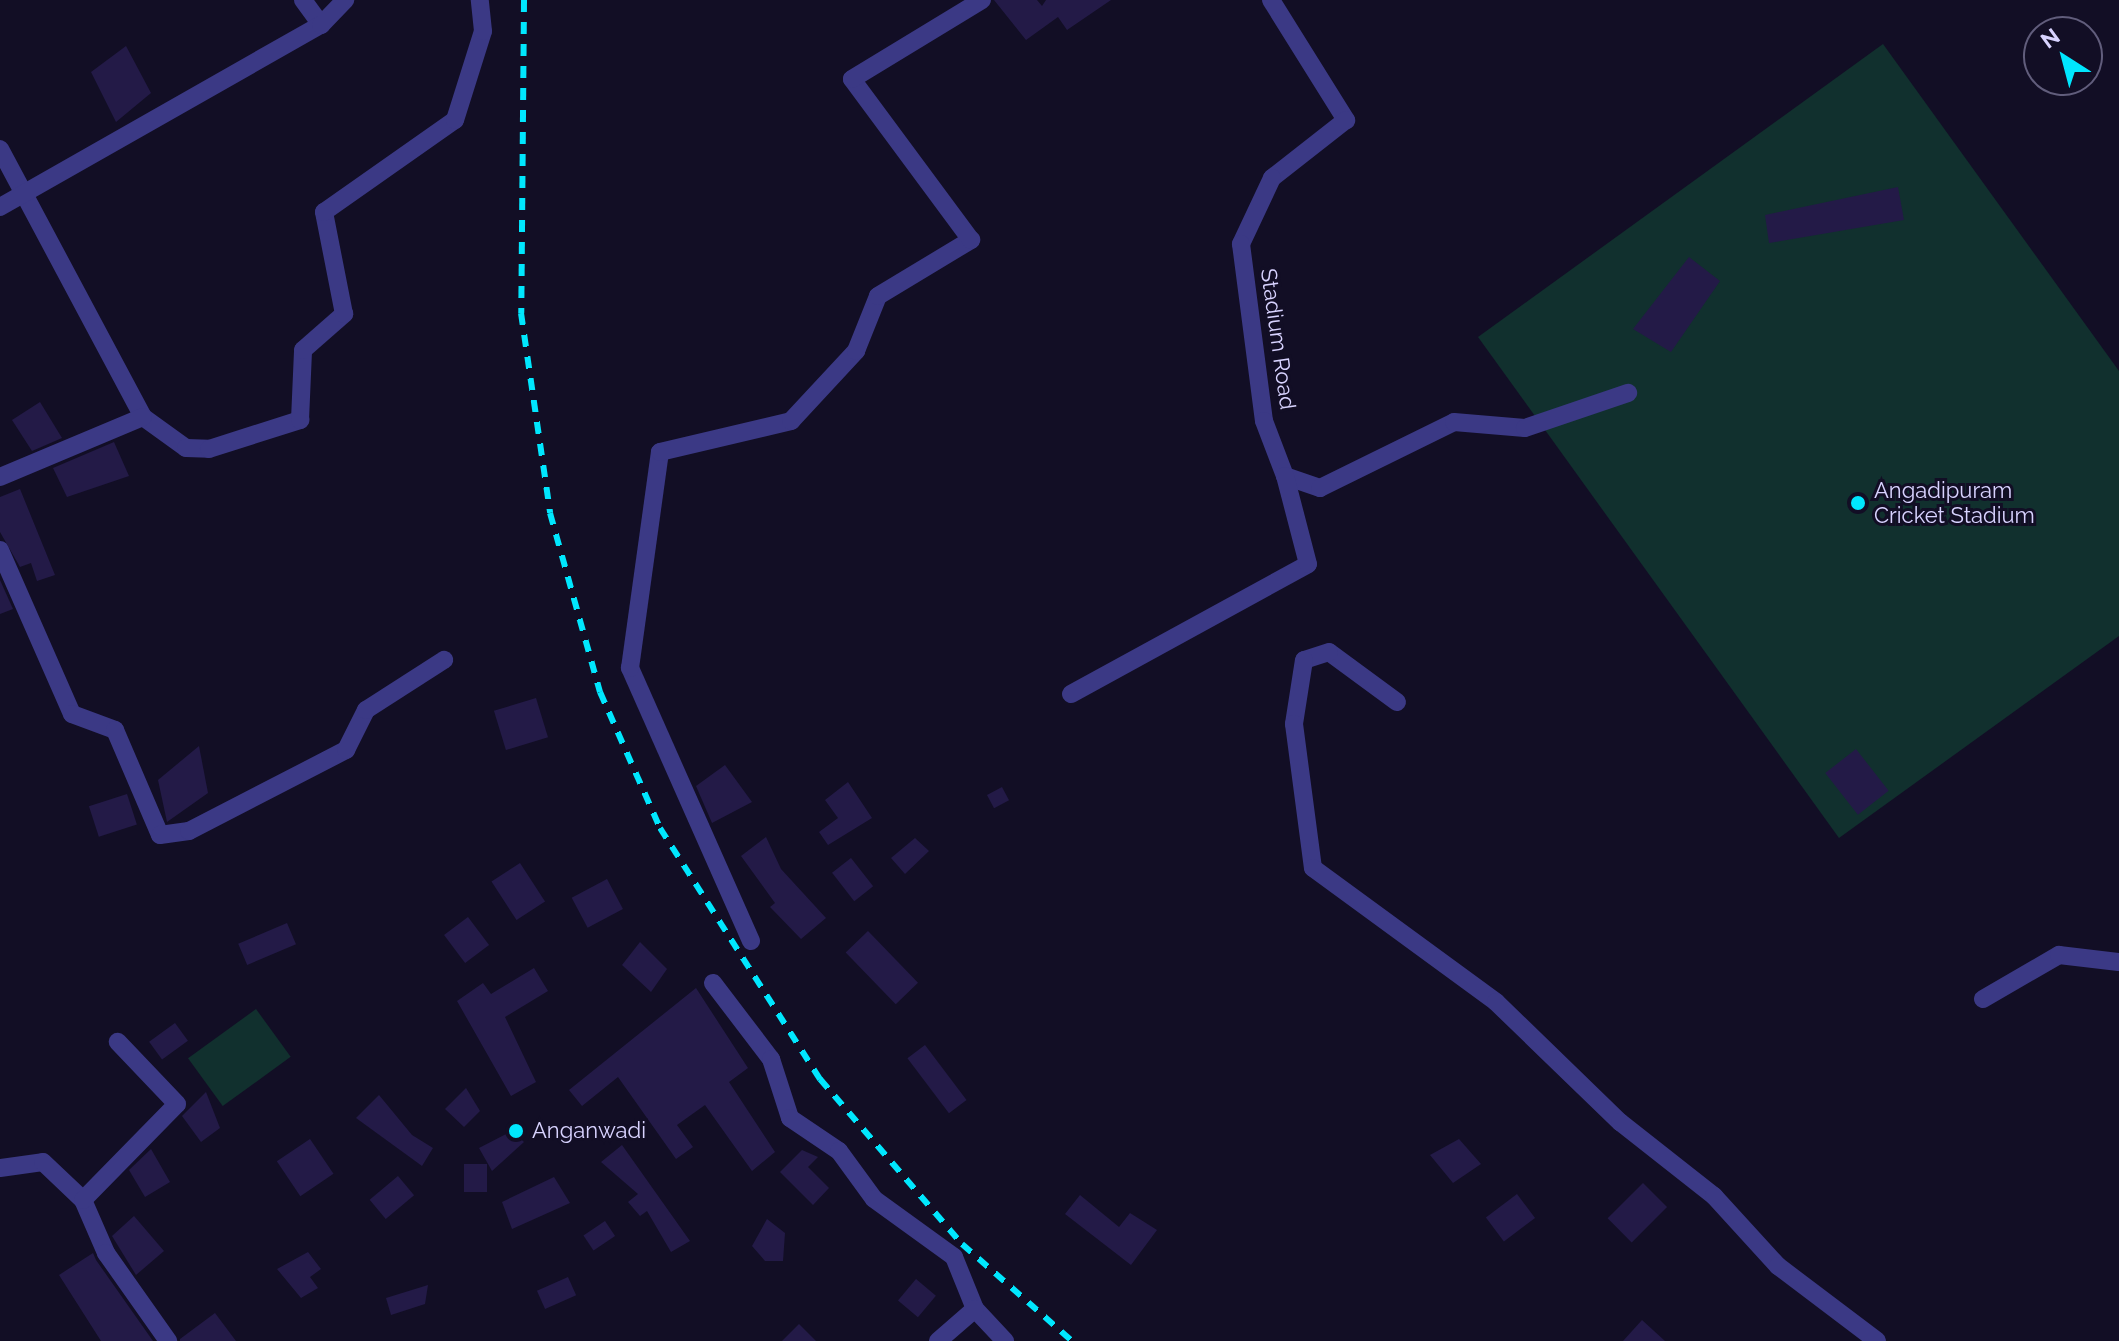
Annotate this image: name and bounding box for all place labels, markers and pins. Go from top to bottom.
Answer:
place label: Angadipuram Cricket Stadium [1874,477,2035,528]
marker: Angadipuram Cricket Stadium [1849,494,1867,512]
place label: Anganwadi [532,1118,646,1144]
marker: Anganwadi [507,1122,525,1140]

